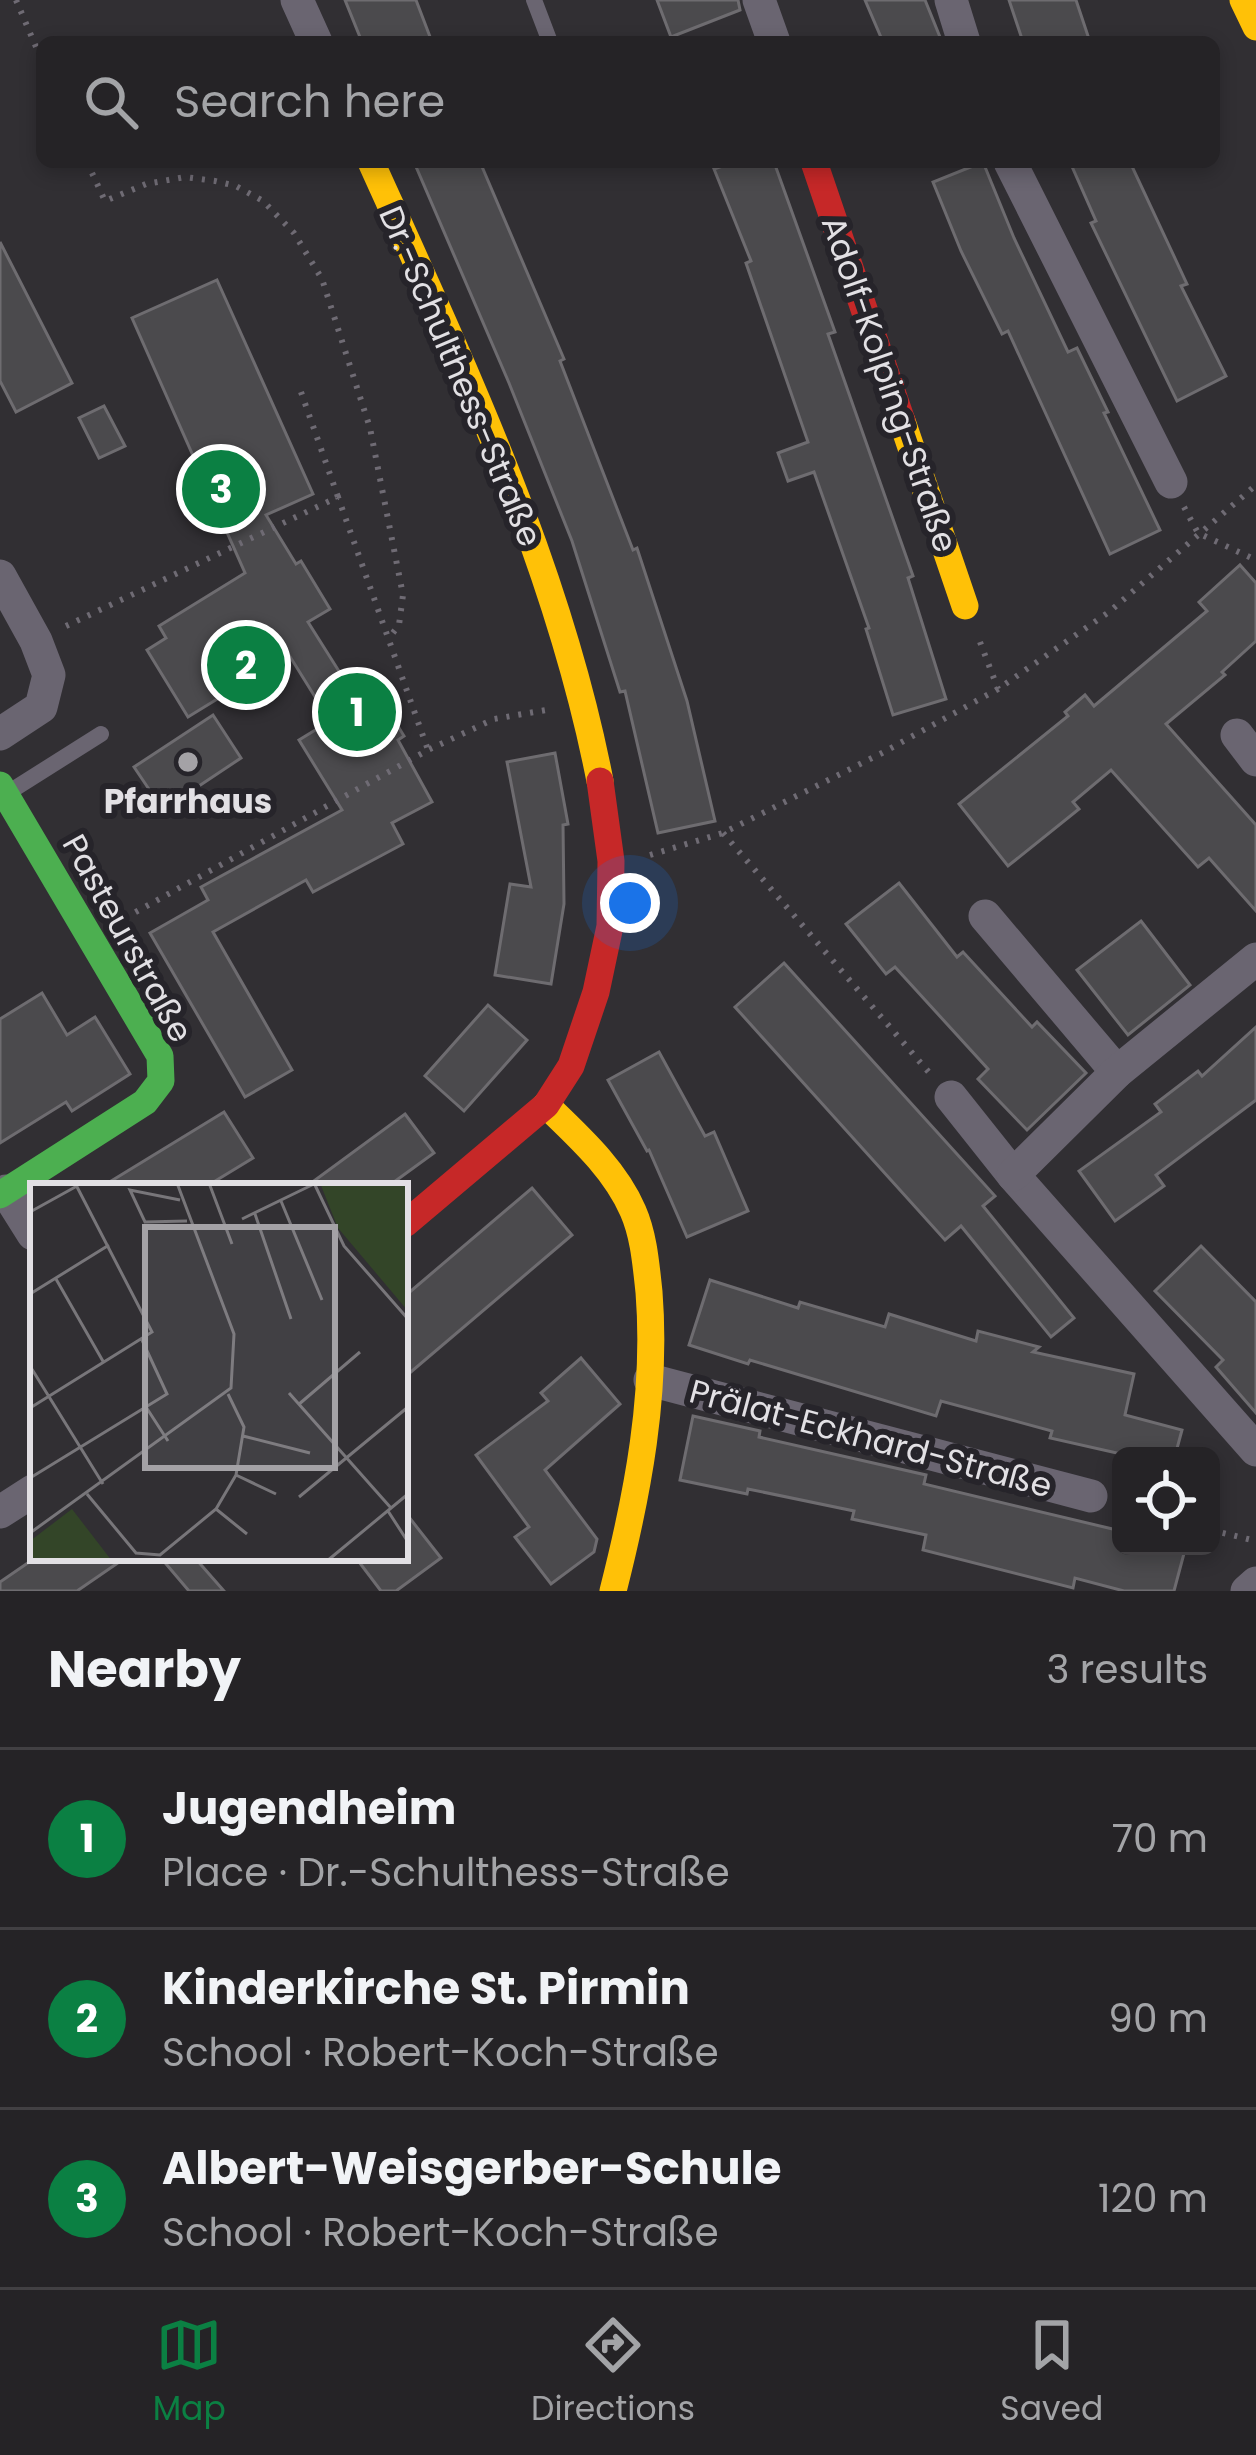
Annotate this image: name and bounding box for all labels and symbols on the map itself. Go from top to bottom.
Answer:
street label: Dr.-Schulthess-Straße [367,199,554,554]
street label: Adolf-Kolping-Straße [810,210,969,559]
pin: 3 [182,444,260,534]
pin: 2 [207,620,285,710]
pin: 1 [318,667,396,757]
marker: Pfarrhaus [175,749,201,775]
place label: Pfarrhaus [104,778,272,825]
street label: Pasteurstraße [51,826,204,1051]
your location [600,873,660,933]
inset map [30,1183,408,1561]
street label: Prälat-Eckhard-Straße [684,1367,1057,1510]

